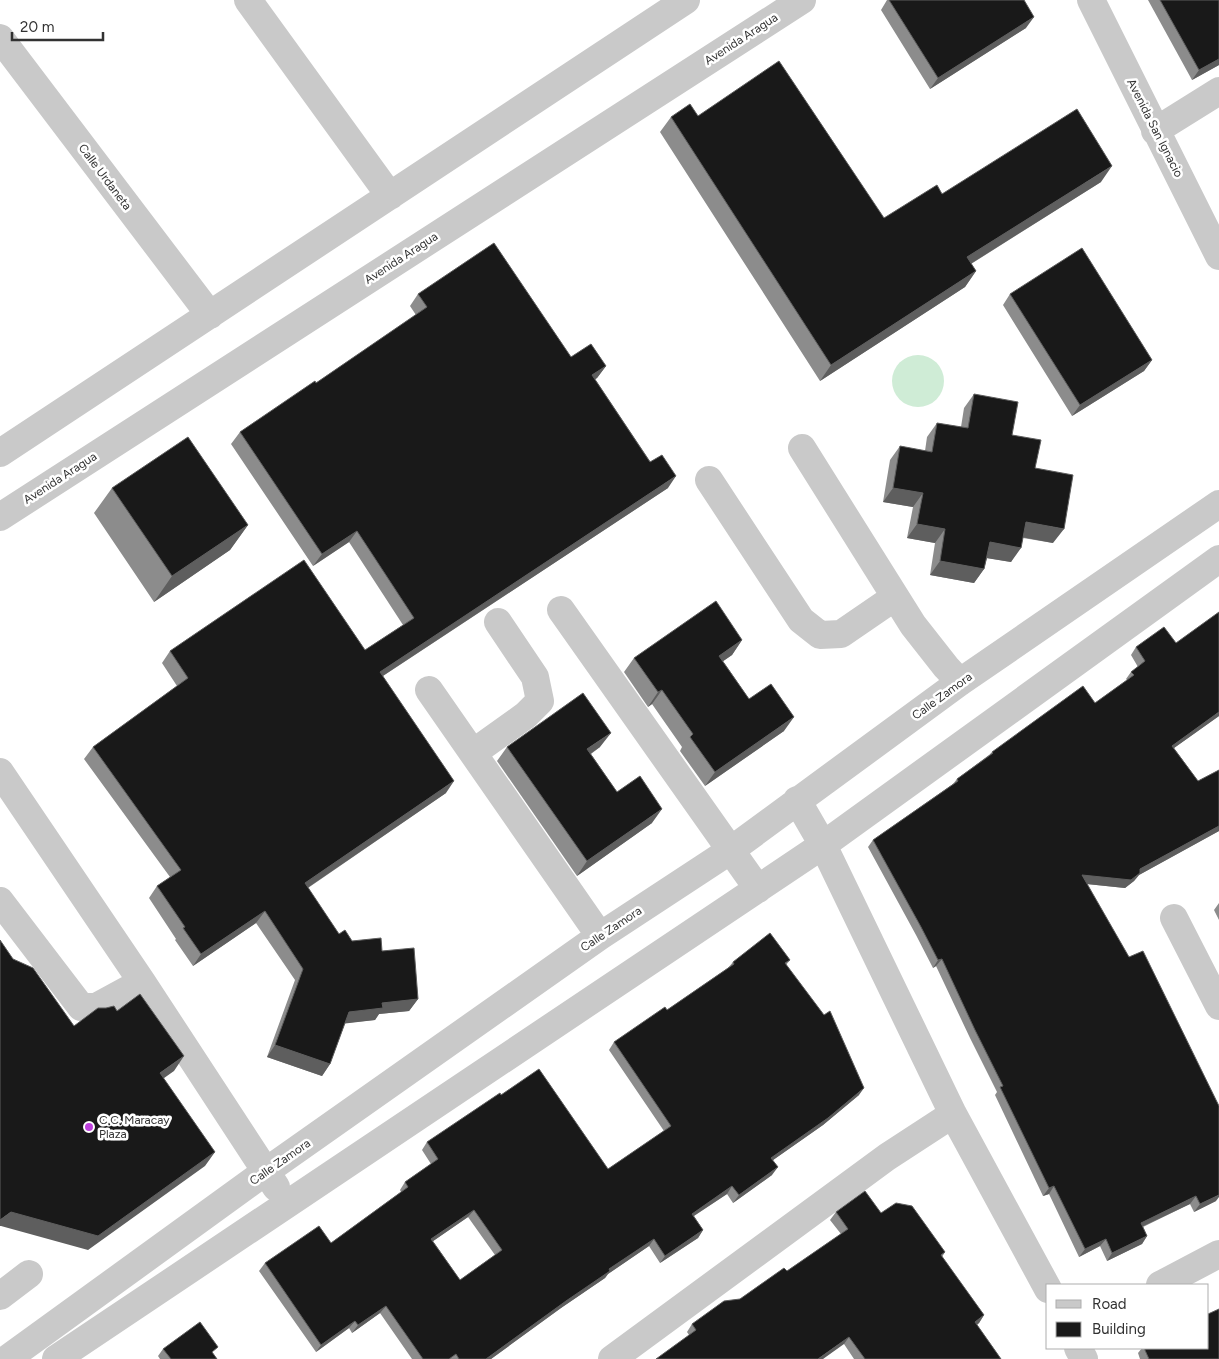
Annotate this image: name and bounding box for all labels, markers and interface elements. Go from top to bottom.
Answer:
scale bar [12,10,104,42]
street label: Avenida Aragua [702,10,780,68]
text: 20 m [20,18,54,36]
street label: Avenida San Ignacio [1124,76,1186,180]
street label: Calle Urdaneta [76,141,134,213]
street label: Avenida Aragua [362,229,440,287]
street label: Avenida Aragua [21,449,99,507]
street label: Calle Zamora [909,670,975,722]
street label: Calle Zamora [578,903,644,955]
place label: C.C. Maracay Plaza [99,1113,170,1141]
marker: C.C. Maracay Plaza [83,1121,95,1133]
street label: Calle Zamora [247,1136,313,1188]
legend [1046,1284,1209,1349]
text: Road [1092,1295,1127,1313]
text: Building [1092,1320,1146,1338]

